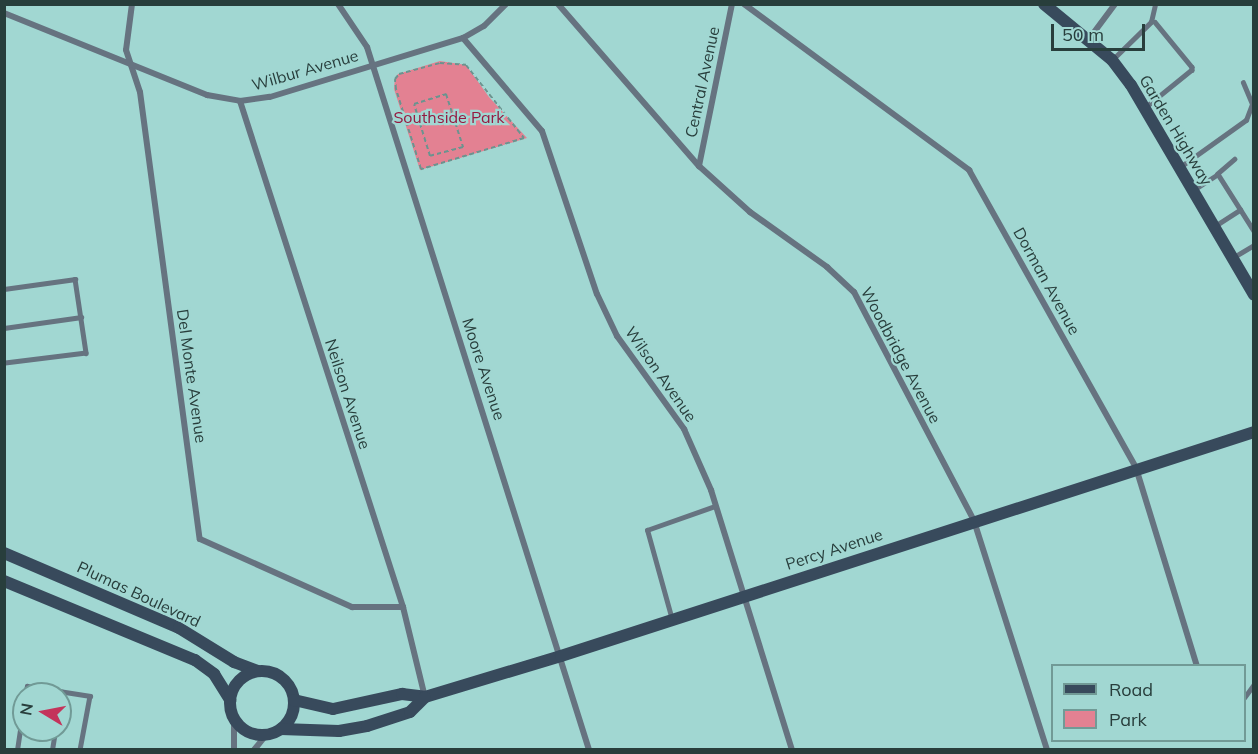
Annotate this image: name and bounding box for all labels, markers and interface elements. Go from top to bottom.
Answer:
scale bar [1054,12,1148,50]
text: 50 m [1062,23,1104,46]
street label: Central Avenue [681,25,723,139]
street label: Wilbur Avenue [250,46,360,94]
street label: Garden Highway [1135,71,1217,189]
park label: Southside Park [393,107,505,127]
street label: Dorman Avenue [1010,224,1084,338]
street label: Woodbridge Avenue [857,283,945,427]
street label: Del Monte Avenue [173,308,211,444]
street label: Moore Avenue [458,315,510,423]
street label: Wilson Avenue [621,323,701,425]
street label: Neilson Avenue [321,337,375,451]
street label: Percy Avenue [783,524,885,574]
street label: Plumas Boulevard [74,557,204,631]
legend [1051,664,1246,742]
text: Road [1109,678,1153,701]
north arrow [12,682,72,742]
text: N [15,702,37,717]
text: Park [1109,708,1147,731]

